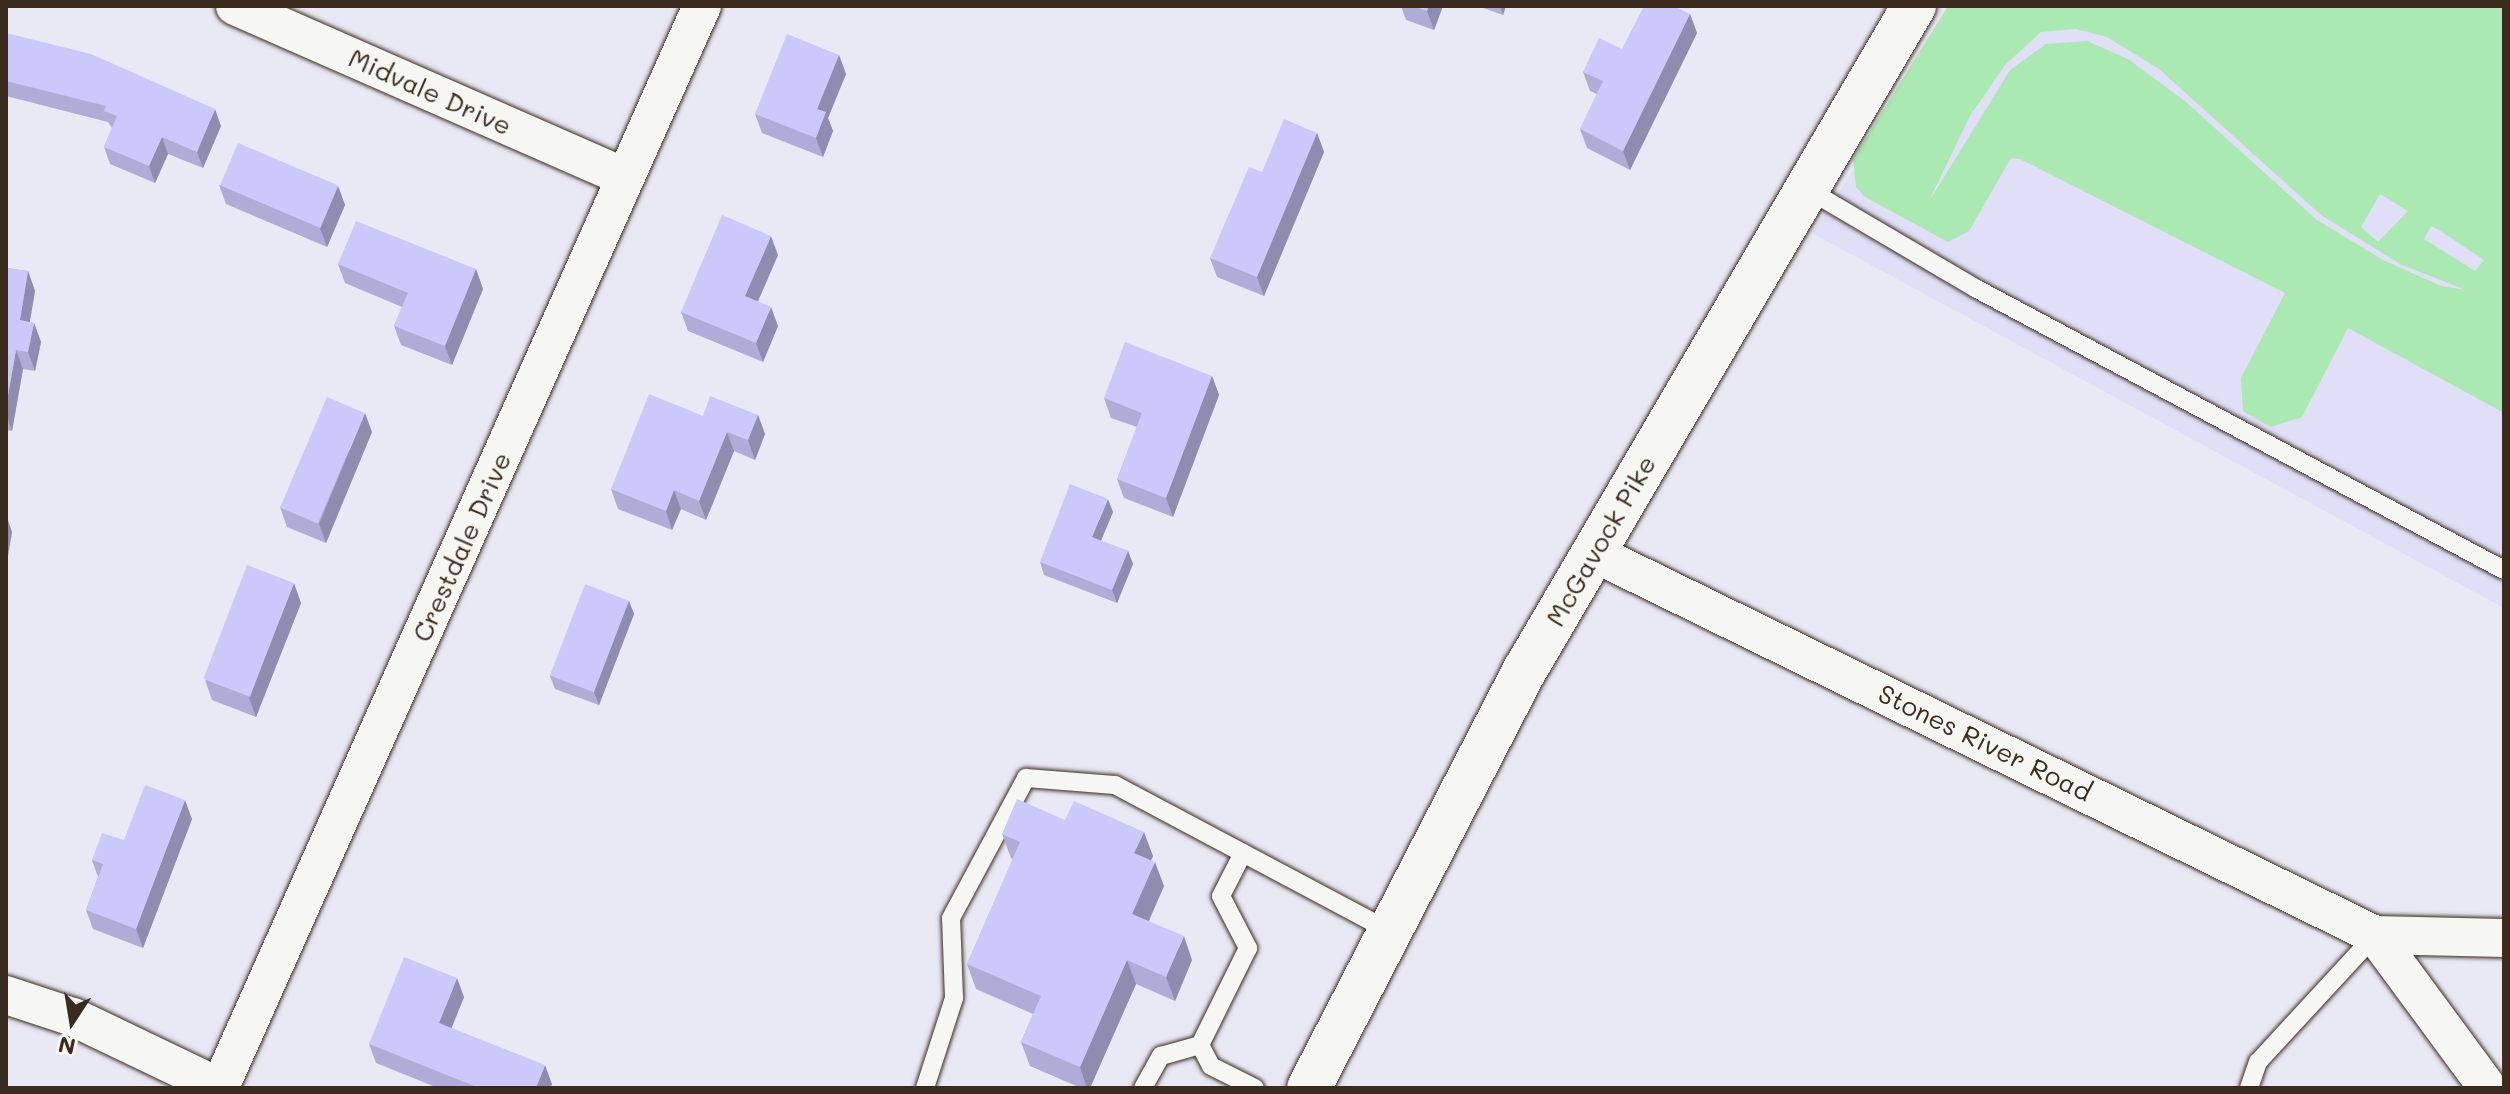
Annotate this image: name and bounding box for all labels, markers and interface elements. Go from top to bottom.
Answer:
street label: Midvale Drive [344,42,516,142]
street label: Crestdale Drive [406,447,518,647]
street label: McGavock Pike [1540,450,1662,632]
street label: Stones River Road [1873,678,2097,808]
north arrow [32,982,112,1062]
text: N [56,1030,78,1062]

